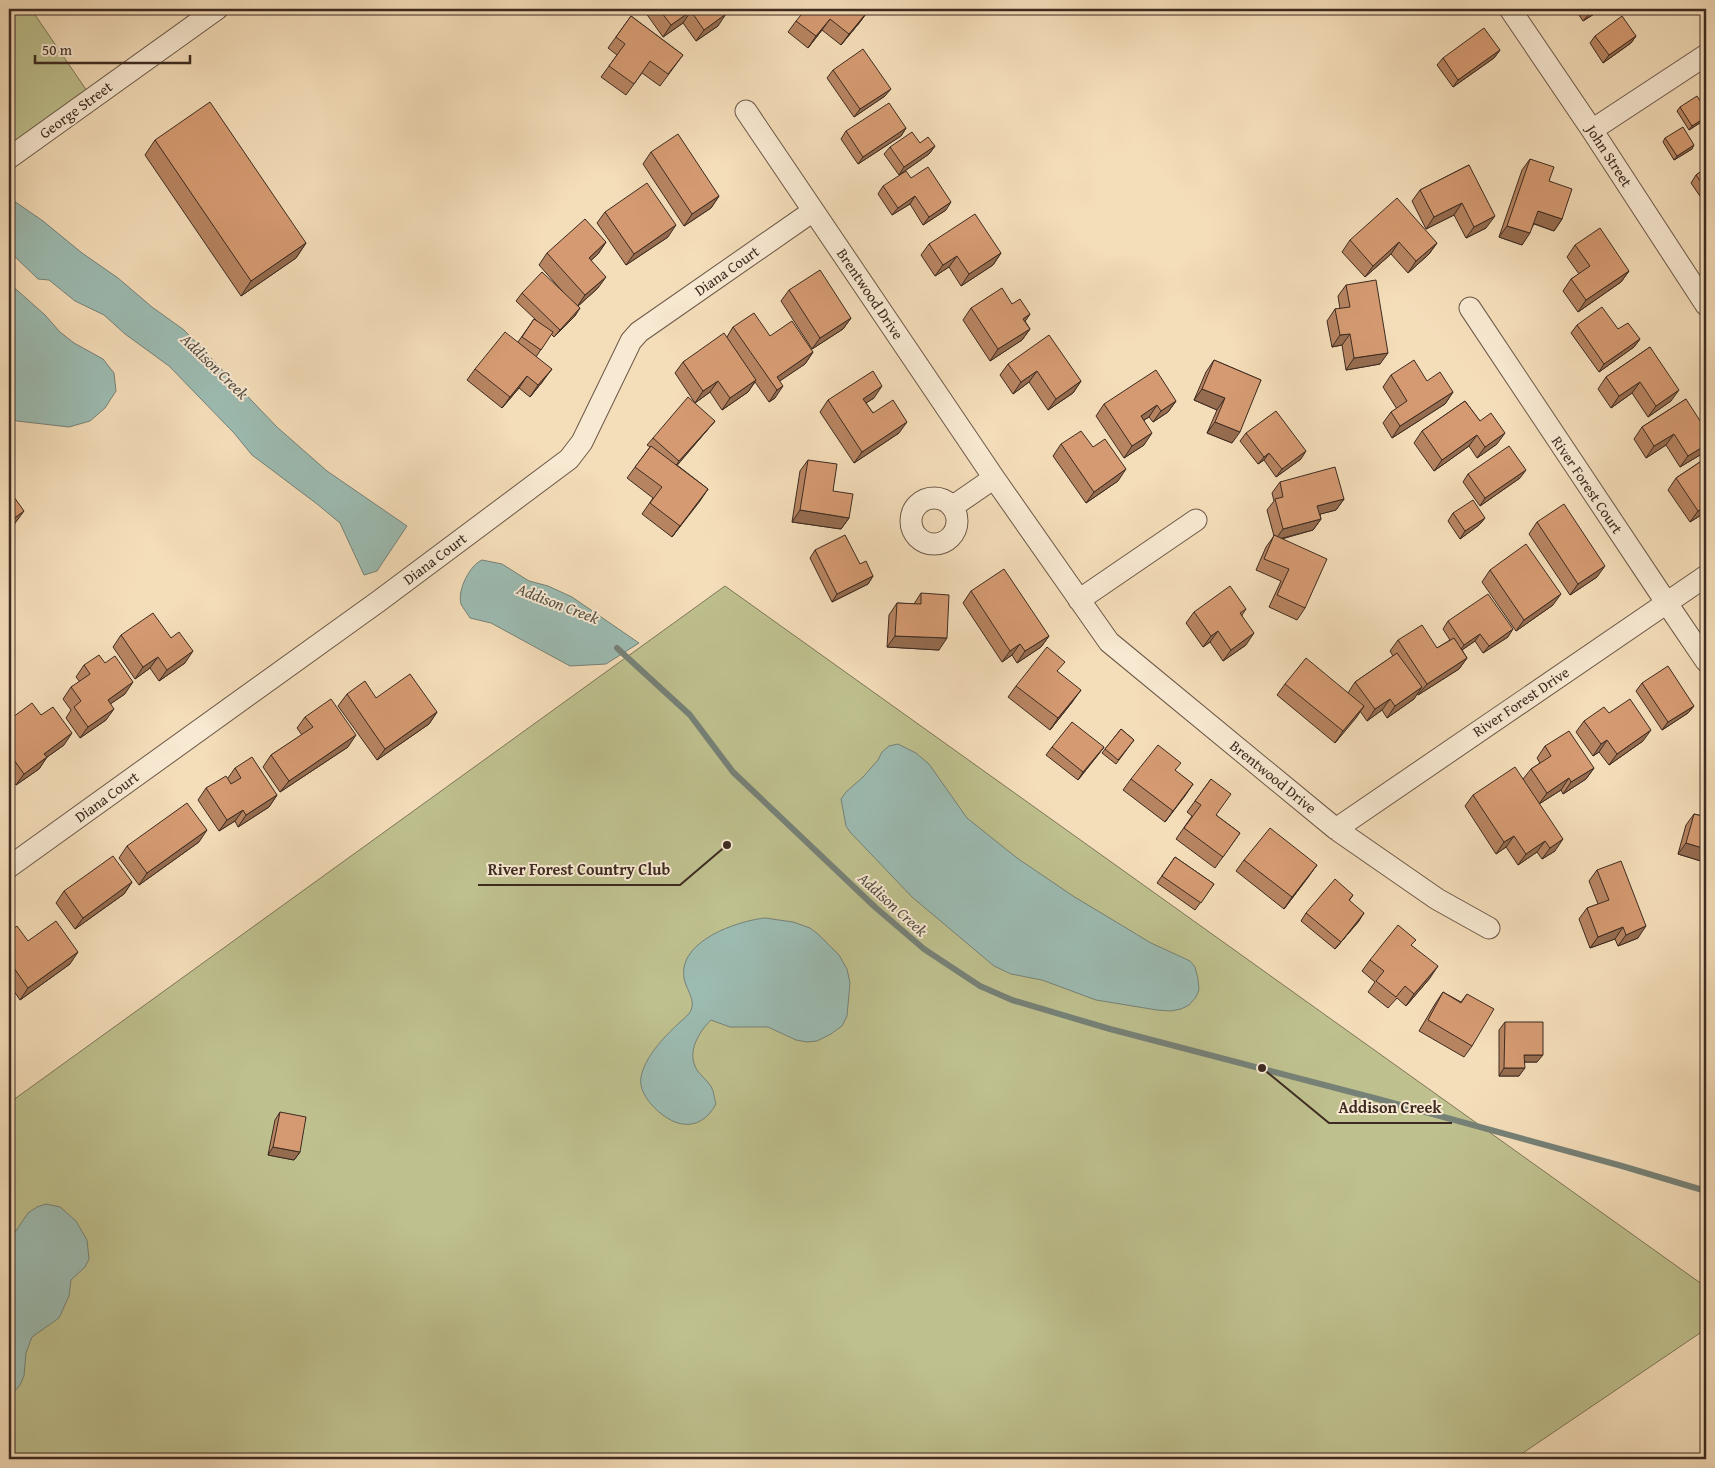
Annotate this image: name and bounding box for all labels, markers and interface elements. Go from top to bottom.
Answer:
scale bar [35,32,190,64]
text: 50 m [42,39,73,60]
street label: George Street [35,76,117,143]
street label: John Street [1580,119,1638,192]
street label: Diana Court [690,240,764,301]
street label: Brentwood Drive [832,244,909,343]
water label: Addison Creek [175,327,255,405]
street label: River Forest Court [1547,432,1628,538]
street label: Diana Court [399,527,471,589]
water label: Addison Creek [513,576,603,630]
street label: River Forest Drive [1468,662,1573,742]
street label: Brentwood Drive [1226,735,1321,818]
street label: Diana Court [70,766,144,827]
callout: River Forest Country Club [478,854,680,885]
text: River Forest Country Club [488,857,670,881]
water label: Addison Creek [852,866,934,942]
callout: Addison Creek [1329,1092,1452,1123]
text: Addison Creek [1339,1095,1442,1119]

